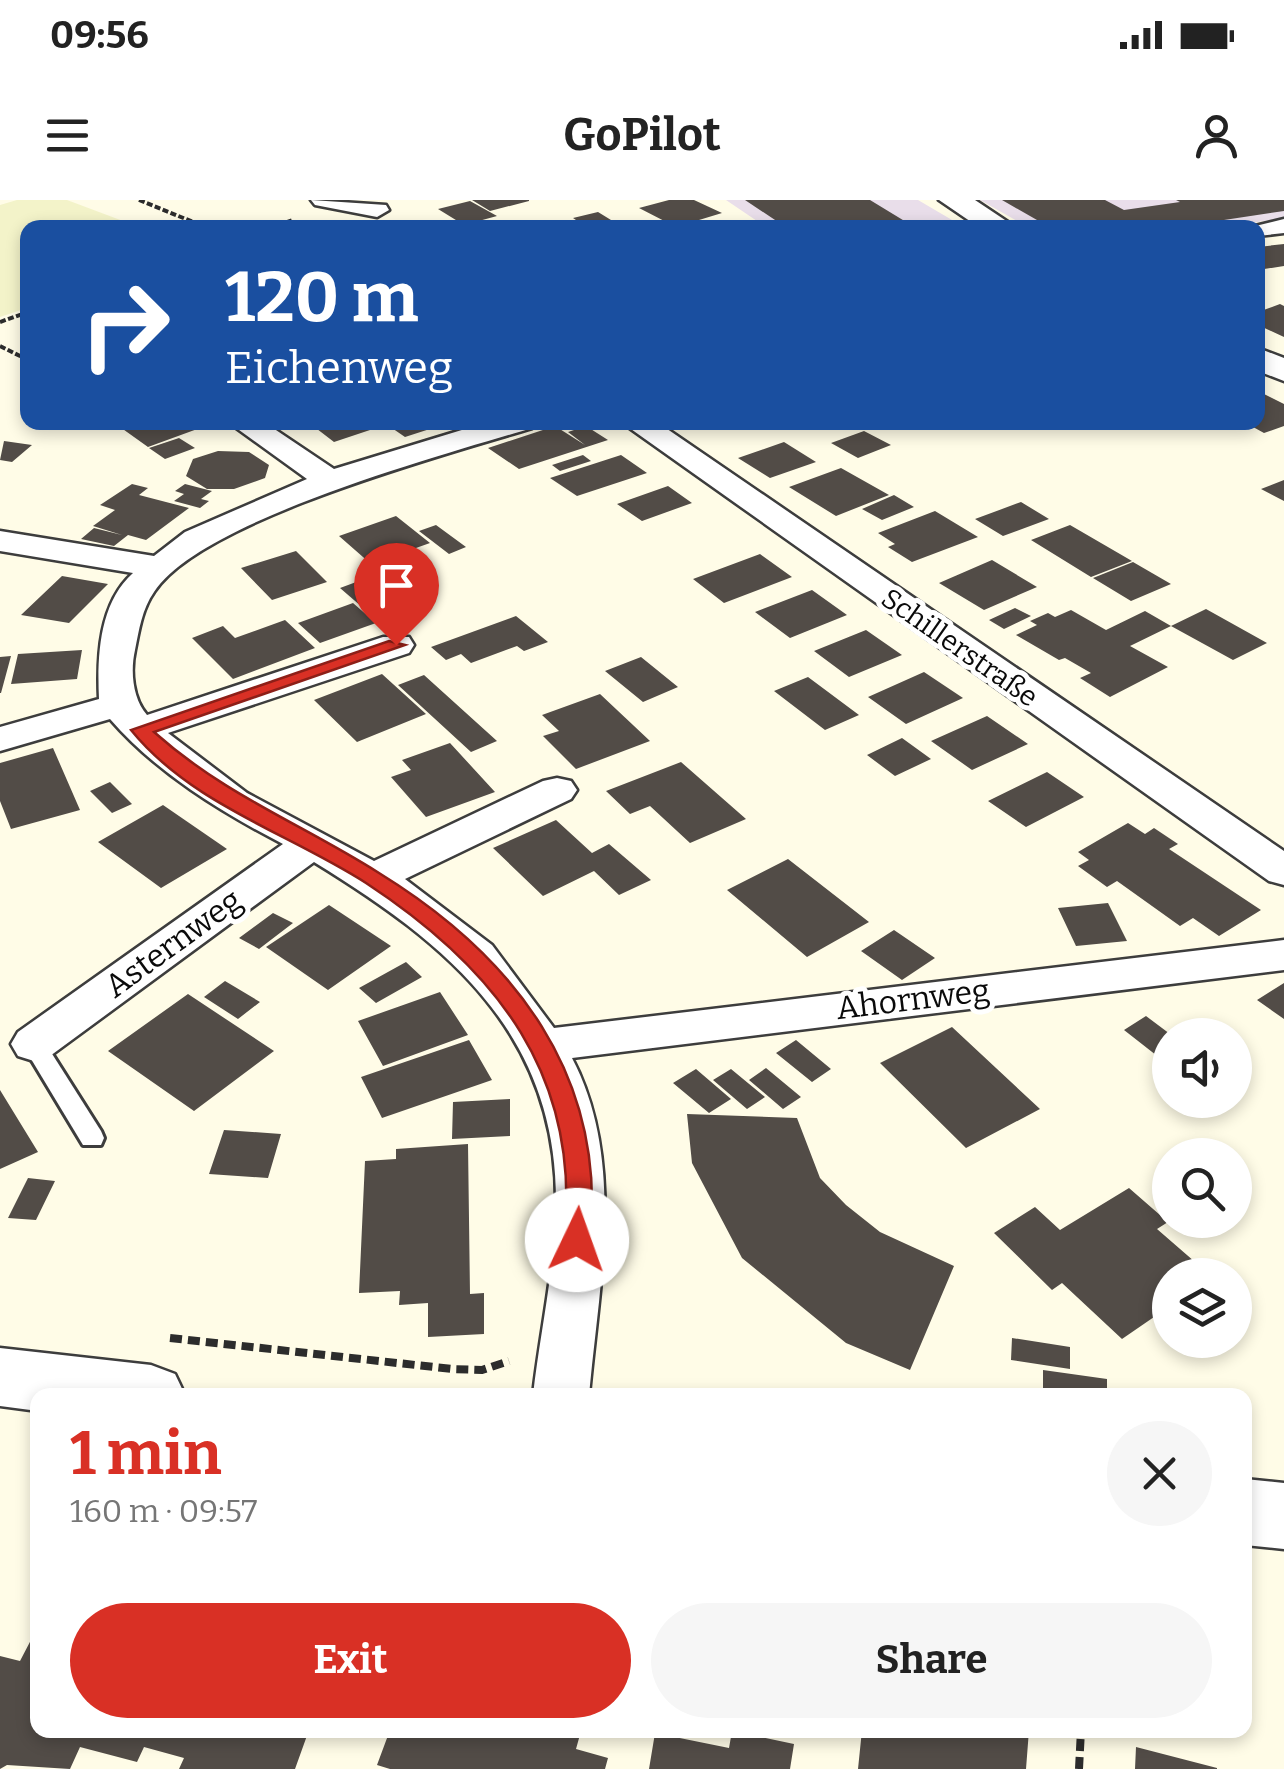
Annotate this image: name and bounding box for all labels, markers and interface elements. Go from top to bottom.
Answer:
text: 09:56 [50,12,149,58]
icon: menu [40,108,95,163]
text: GoPilot [563,108,721,162]
icon: person [1189,108,1244,163]
text: 120 m [225,256,418,340]
icon: right [60,260,190,390]
text: Eichenweg [225,341,453,395]
pin [354,543,439,646]
icon: arrive [369,558,424,613]
street label: Schillerstraße [875,581,1044,713]
street label: Asternweg [97,881,249,1005]
street label: Ahornweg [834,971,992,1027]
map controls [1152,1018,1252,1358]
button: sound [1152,1018,1252,1118]
button: search [1152,1138,1252,1238]
position arrow [525,1188,629,1292]
button: layers [1152,1258,1252,1358]
text: 1 min [70,1418,222,1490]
button: close [1107,1421,1212,1526]
text: 160 m · 09:57 [70,1492,257,1530]
button: Exit [70,1603,631,1718]
button: Share [651,1603,1212,1718]

